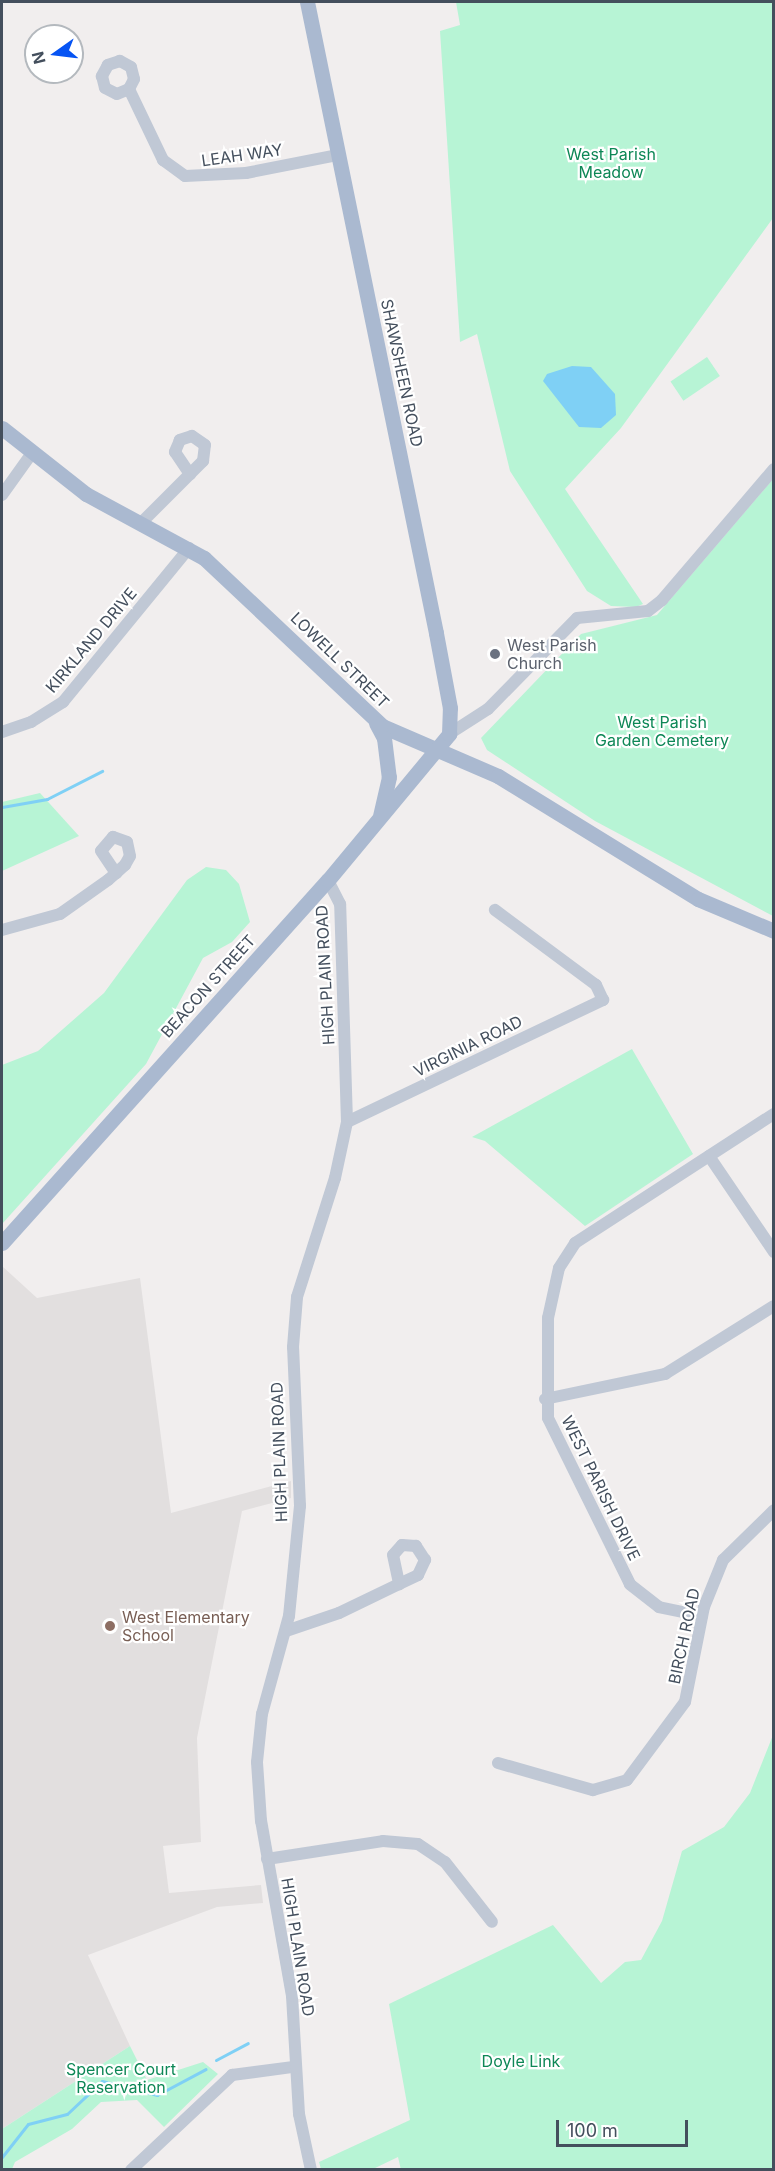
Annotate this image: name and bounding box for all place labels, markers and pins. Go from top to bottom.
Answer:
place label: West Parish Church [507,635,597,673]
marker: West Parish Church [488,647,502,661]
place label: West Elementary School [122,1607,250,1645]
marker: West Elementary School [103,1619,117,1633]

